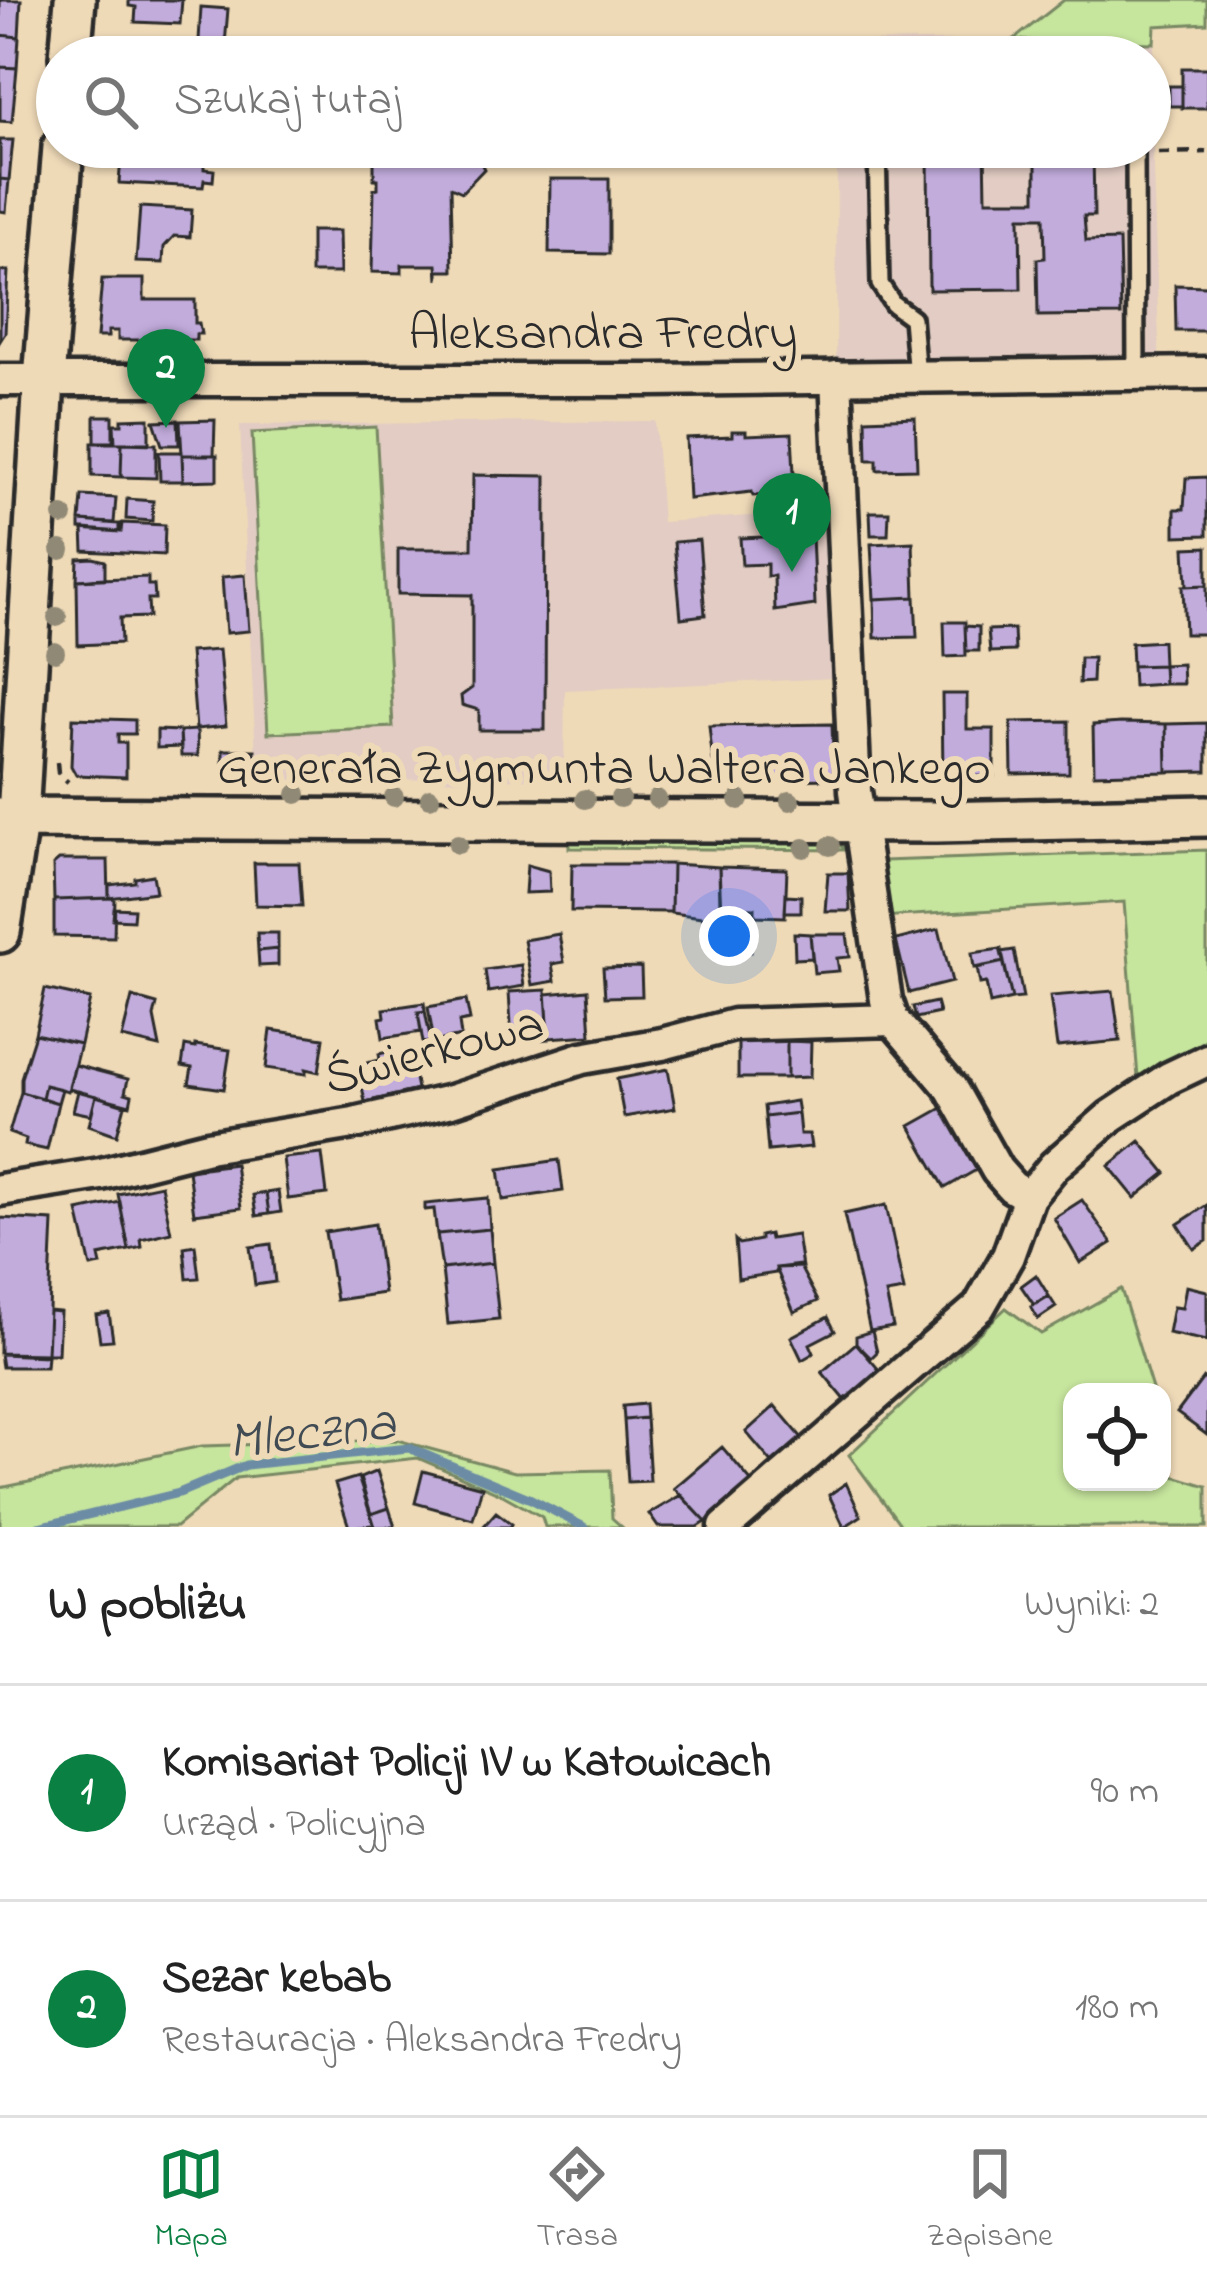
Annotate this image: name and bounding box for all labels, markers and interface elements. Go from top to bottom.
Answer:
search box [36,36,1171,168]
icon: search [78,69,144,135]
text: Szukaj tutaj [174,69,401,135]
street label: Aleksandra Fredry [408,298,798,373]
pin: 2 [127,329,205,428]
pin: 1 [753,473,831,572]
street label: Generała Zygmunta Waltera Jankego [217,733,991,808]
your location [699,906,759,966]
street label: Świerkowa [317,988,552,1119]
map controls [1063,1383,1171,1491]
button: locate [1063,1383,1171,1491]
water label: Mleczna [223,1386,401,1484]
text: W pobliżu [48,1568,247,1643]
text: Wyniki: 2 [1024,1577,1159,1634]
text: Komisariat Policji IV w Katowicach [162,1731,771,1797]
text: 1 [81,1764,93,1821]
text: 90 m [1090,1764,1159,1821]
text: Urząd · Policyjna [162,1797,426,1854]
text: Sezar kebab [162,1947,391,2013]
text: 2 [77,1980,97,2037]
text: 180 m [1075,1980,1159,2037]
text: Restauracja · Aleksandra Fredry [162,2013,682,2070]
tab: Mapa [154,2141,228,2261]
tab: Trasa [536,2141,618,2261]
tab: Zapisane [927,2141,1053,2261]

